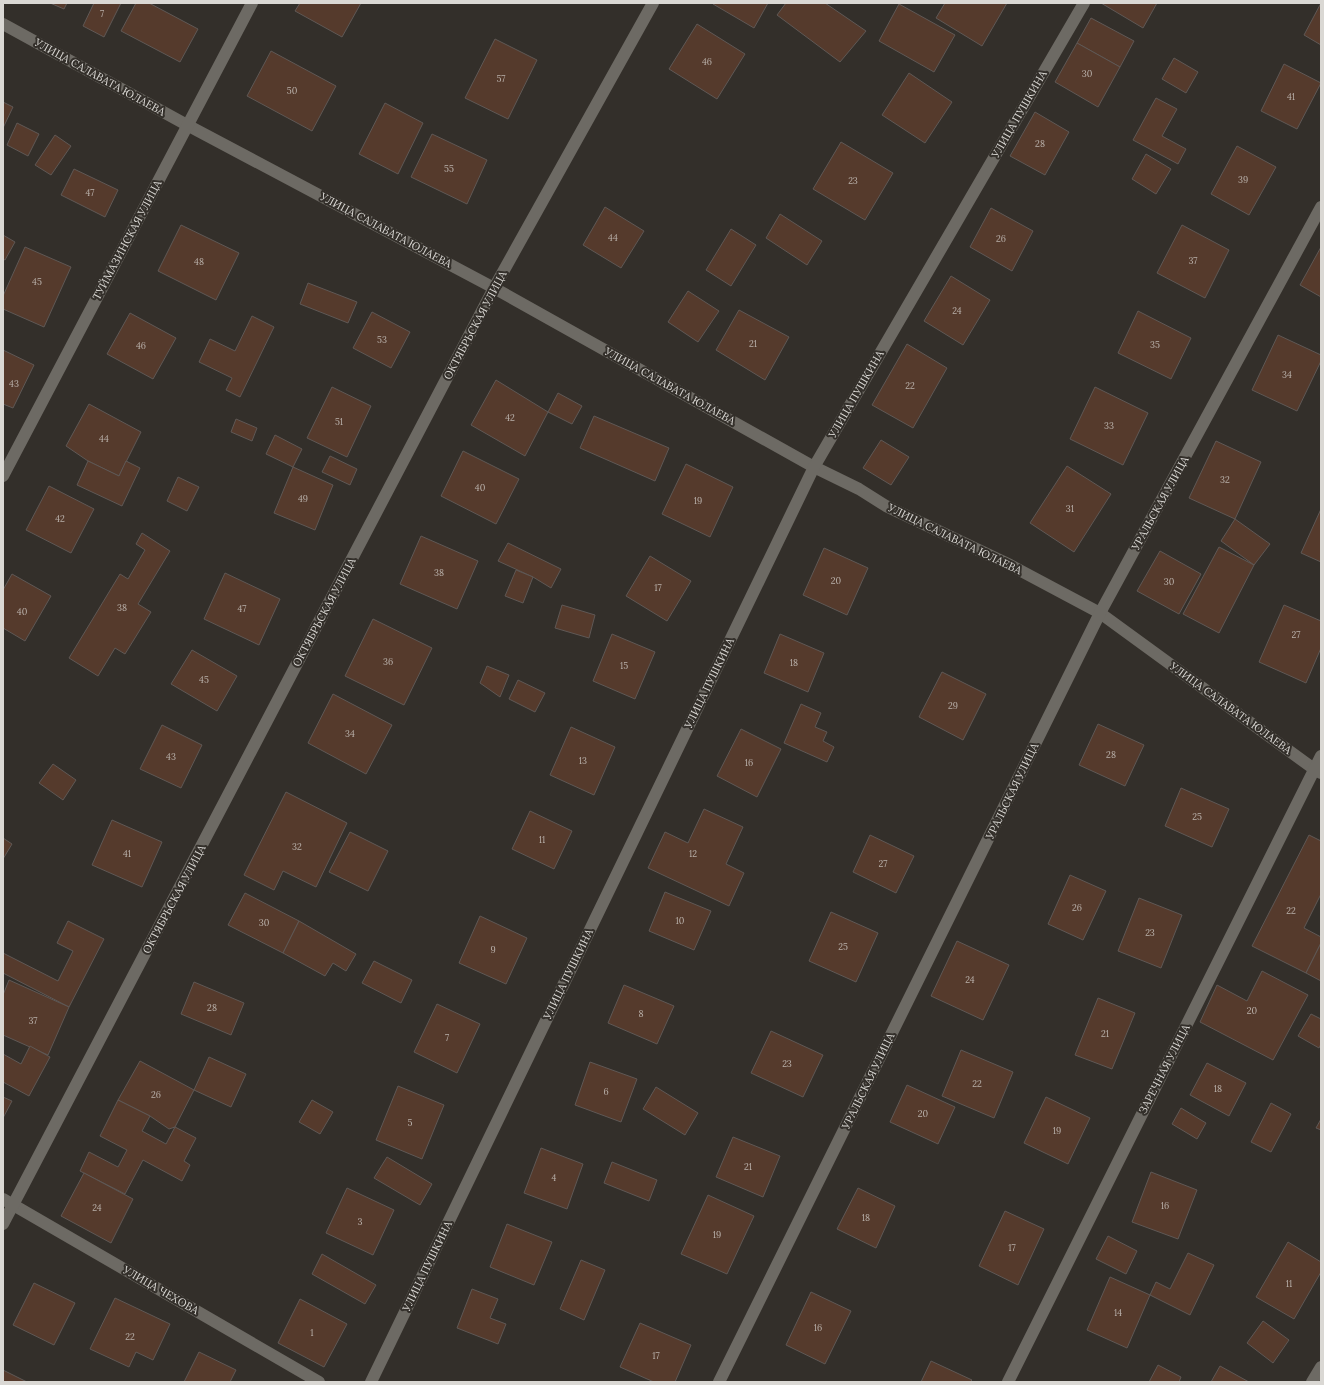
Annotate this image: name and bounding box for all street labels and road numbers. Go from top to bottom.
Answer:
street label: УЛИЦА САЛАВАТА ЮЛАЕВА [31,35,169,119]
street label: УЛИЦА ПУШКИНА [988,67,1050,161]
street label: ТУЙМАЗИНСКАЯ УЛИЦА [89,177,165,302]
street label: УЛИЦА САЛАВАТА ЮЛАЕВА [317,189,455,271]
street label: ОКТЯБРЬСКАЯ УЛИЦА [440,267,510,382]
street label: УЛИЦА САЛАВАТА ЮЛАЕВА [601,344,739,428]
street label: УЛИЦА ПУШКИНА [825,347,887,441]
street label: УРАЛЬСКАЯ УЛИЦА [1128,453,1192,553]
street label: УЛИЦА САЛАВАТА ЮЛАЕВА [885,500,1025,578]
street label: ОКТЯБРЬСКАЯ УЛИЦА [289,554,359,669]
street label: УЛИЦА ПУШКИНА [681,634,737,731]
street label: УЛИЦА САЛАВАТА ЮЛАЕВА [1167,658,1296,758]
street label: УРАЛЬСКАЯ УЛИЦА [982,740,1042,842]
street label: ОКТЯБРЬСКАЯ УЛИЦА [139,841,209,956]
street label: УЛИЦА ПУШКИНА [540,925,596,1022]
street label: ЗАРЕЧНАЯ УЛИЦА [1135,1021,1193,1116]
street label: УРАЛЬСКАЯ УЛИЦА [838,1030,898,1132]
street label: УЛИЦА ПУШКИНА [399,1217,455,1314]
street label: УЛИЦА ЧЕХОВА [120,1262,202,1318]

